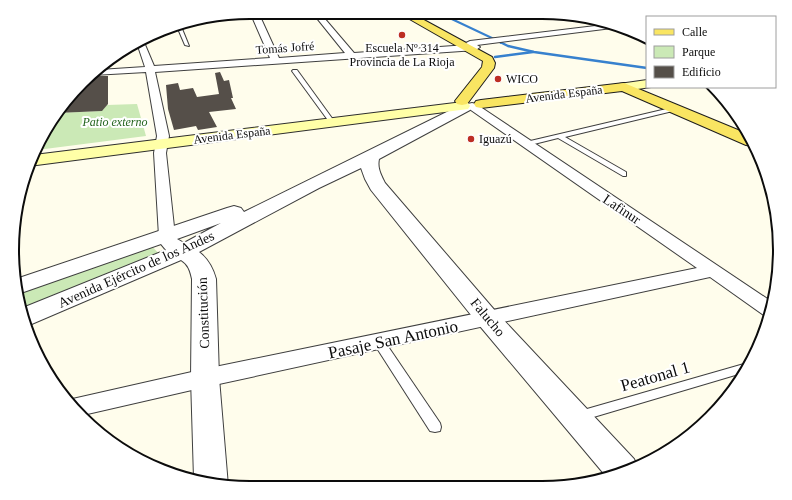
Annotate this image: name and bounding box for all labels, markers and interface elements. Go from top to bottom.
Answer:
legend [646,16,776,88]
text: Calle [682,25,707,39]
marker: Escuela Nº 314 Provincia de La Rioja [397,30,407,40]
street label: Tomás Jofré [255,39,315,57]
place label: Escuela Nº 314 Provincia de La Rioja [350,41,455,69]
text: Parque [682,45,715,59]
text: Edificio [682,65,721,79]
place label: WICO [506,72,538,86]
marker: WICO [493,74,503,84]
street label: Avenida España [525,82,604,106]
park label: Patio externo [82,115,147,129]
street label: Avenida España [193,123,272,147]
place label: Iguazú [479,132,512,146]
marker: Iguazú [466,134,476,144]
street label: Lafinur [600,191,644,228]
street label: Avenida Ejército de los Andes [56,228,217,311]
street label: Constitución [195,277,212,349]
street label: Falucho [467,295,508,339]
street label: Pasaje San Antonio [326,316,460,363]
street label: Peatonal 1 [618,358,692,395]

